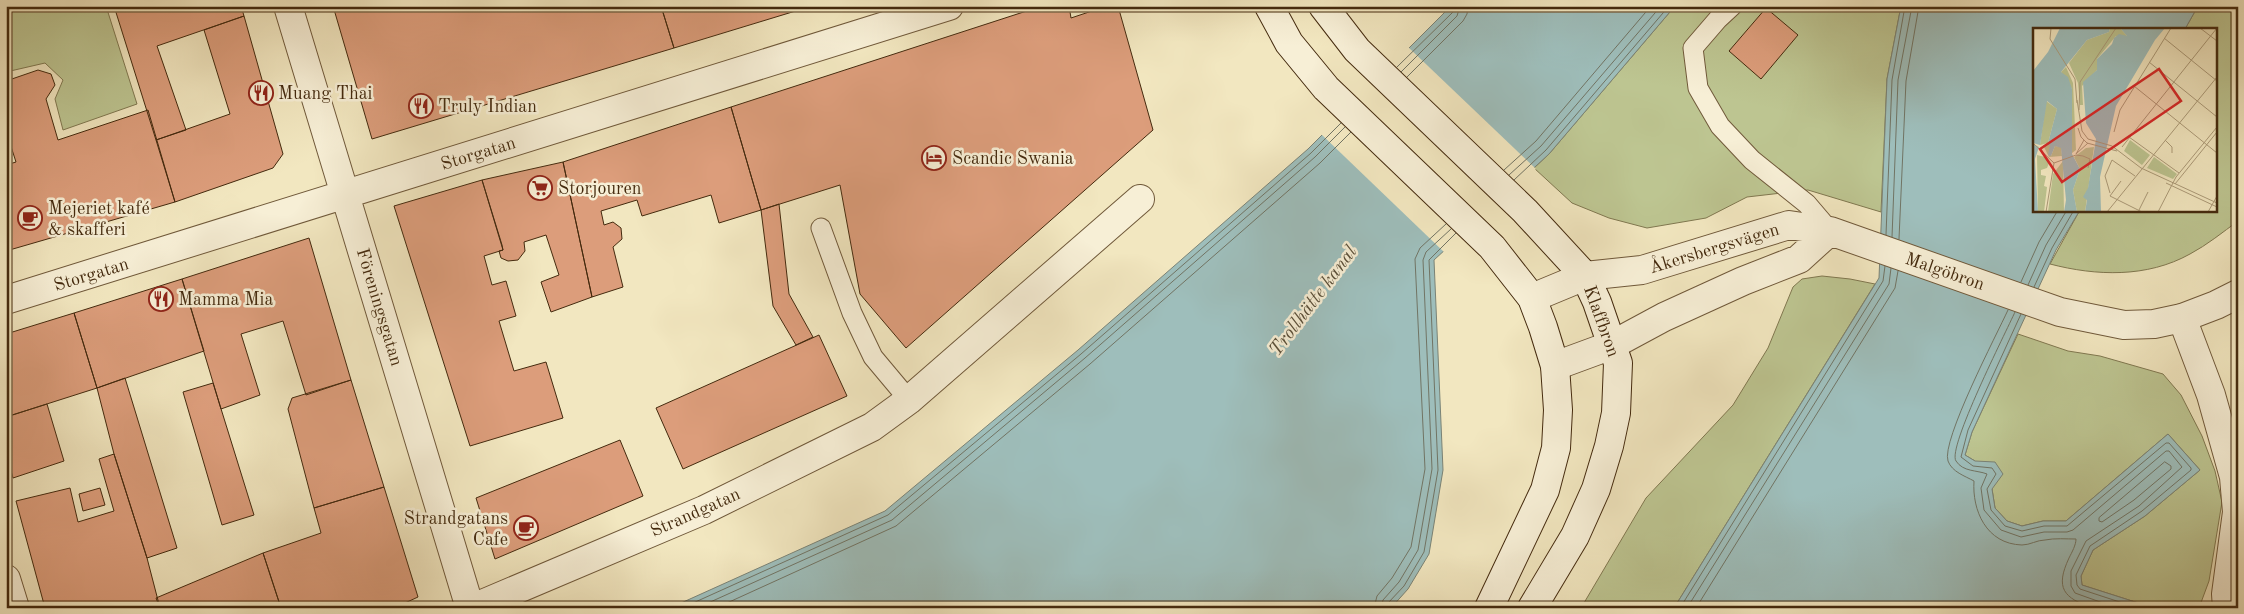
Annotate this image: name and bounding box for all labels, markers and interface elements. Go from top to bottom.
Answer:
inset map [2033,28,2216,211]
restaurant icon: Muang Thai [248,80,274,106]
place label: Muang Thai [278,85,373,103]
restaurant icon: Truly Indian [408,93,434,119]
place label: Truly Indian [438,98,537,116]
street label: Storgatan [439,134,518,174]
hotel icon: Scandic Swania [921,145,947,171]
place label: Scandic Swania [952,150,1074,168]
supermarket icon: Storjouren [527,175,553,201]
place label: Storjouren [558,180,642,198]
place label: Mejeriet kafé & skafferi [48,200,150,239]
cafe icon: Mejeriet kafé & skafferi [17,205,43,231]
street label: Åkersbergsvägen [1646,216,1782,277]
water label: Trollhätte kanal [1267,243,1362,360]
street label: Föreningsgatan [353,246,406,369]
street label: Malgöbron [1903,250,1987,294]
street label: Storgatan [52,255,131,295]
street label: Klaffbron [1580,283,1622,360]
restaurant icon: Mamma Mia [148,286,174,312]
place label: Mamma Mia [178,291,273,309]
street label: Strandgatan [648,485,743,541]
place label: Strandgatans Cafe [404,510,508,549]
cafe icon: Strandgatans Cafe [513,515,539,541]

